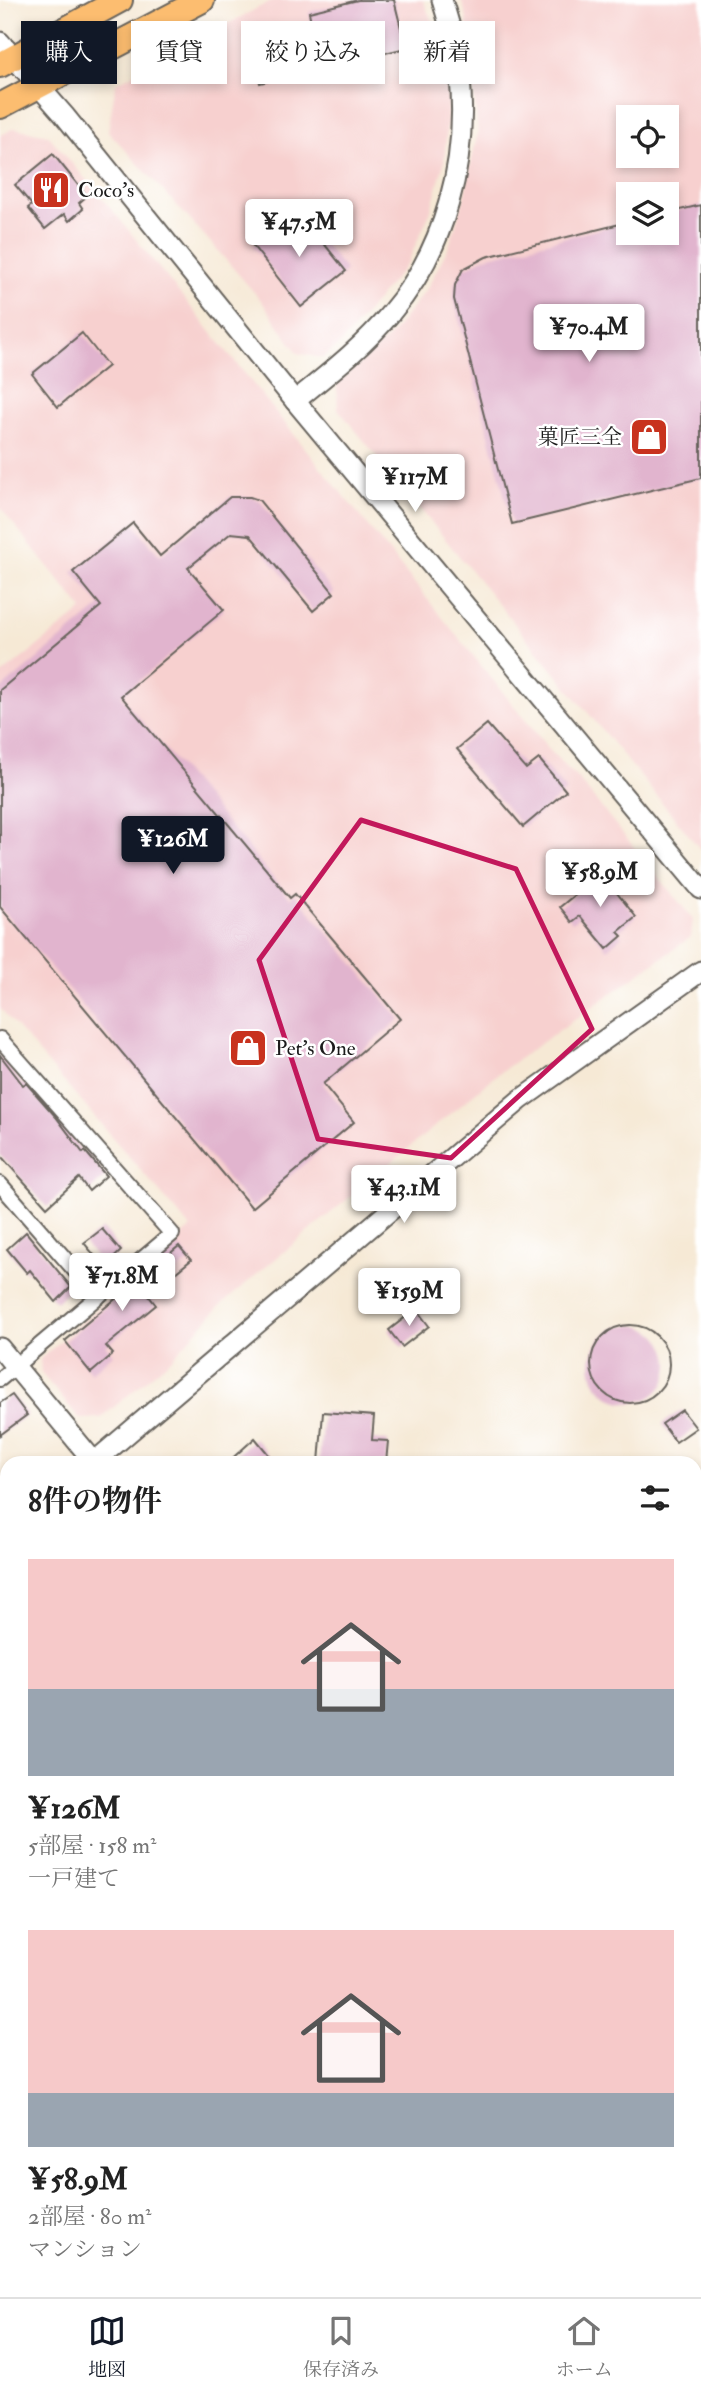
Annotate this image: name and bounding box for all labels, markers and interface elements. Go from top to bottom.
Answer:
chip: 購入 [21,21,117,84]
chip: 賃貸 [131,21,227,84]
chip: 絞り込み [241,21,385,84]
chip: 新着 [399,21,495,84]
map controls [616,105,679,245]
button: locate [616,105,679,168]
restaurant icon: Coco's [30,169,72,211]
place label: Coco's [78,177,134,204]
button: layers [616,182,679,245]
pin: ¥47.5M [242,200,356,259]
text: ¥47.5M [261,207,337,236]
pin: ¥70.4M [532,304,646,364]
text: ¥70.4M [549,312,629,341]
shop icon: 菓匠三全 [628,416,670,458]
place label: 菓匠三全 [538,424,622,451]
pin: ¥117M [366,454,464,514]
text: ¥117M [382,462,448,491]
pin: ¥126M [124,816,222,876]
text: ¥126M [138,824,209,853]
pin: ¥58.9M [543,850,657,909]
text: ¥58.9M [562,857,638,886]
shop icon: Pet's One [227,1027,269,1069]
place label: Pet's One [275,1035,356,1062]
pin: ¥43.1M [347,1166,461,1225]
text: ¥43.1M [367,1173,441,1202]
pin: ¥71.8M [65,1254,179,1313]
text: ¥71.8M [85,1261,159,1290]
pin: ¥159M [360,1268,458,1328]
text: ¥159M [374,1276,444,1305]
icon: filters [636,1479,674,1517]
text: 8件の物件 [28,1483,162,1520]
icon: home [288,1604,414,1730]
text: ¥126M [28,1790,121,1827]
text: 5部屋 · 158 m² [28,1831,157,1860]
text: 一戸建て [28,1864,120,1893]
icon: home [288,1975,414,2101]
text: ¥58.9M [28,2161,128,2198]
text: 2部屋 · 80 m² [28,2202,152,2231]
text: マンション [28,2235,142,2264]
tab: 地図 [88,2312,126,2382]
tab: 保存済み [303,2312,379,2382]
tab: ホーム [556,2312,613,2382]

